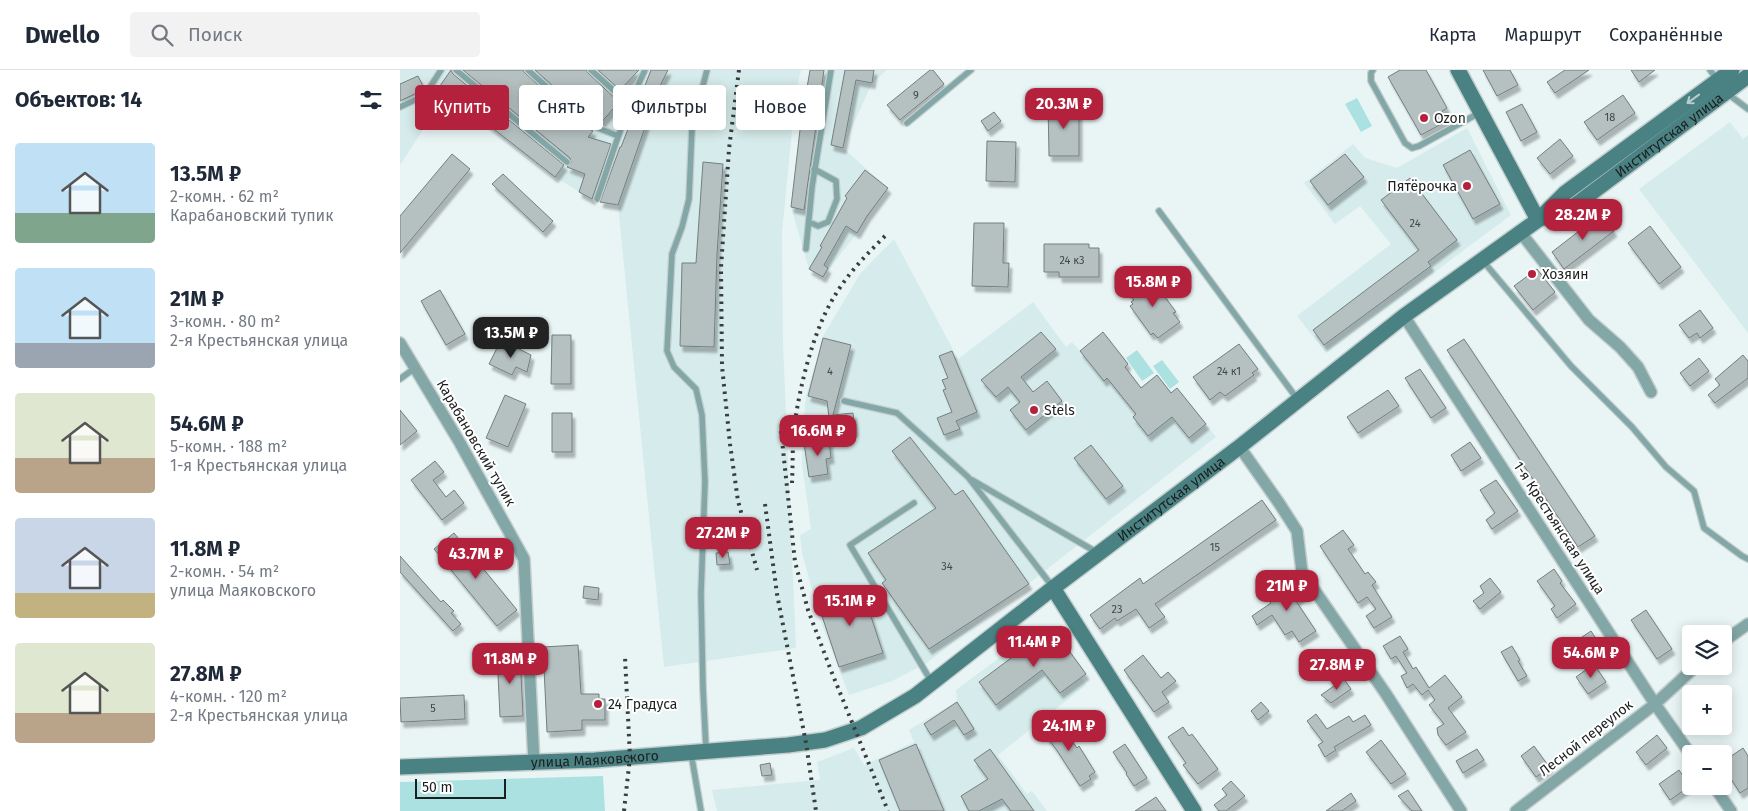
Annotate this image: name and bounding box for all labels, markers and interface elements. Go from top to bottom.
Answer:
search box [130,12,480,57]
text: Dwello [25,21,100,49]
icon: search [148,21,176,49]
text: Поиск [188,23,242,46]
text: Карта [1429,24,1477,46]
text: Маршрут [1505,24,1581,46]
text: Сохранённые [1609,24,1723,46]
chip: Купить [415,85,509,130]
chip: Снять [519,85,603,130]
chip: Фильтры [613,85,726,130]
chip: Новое [736,85,825,130]
icon: filters [357,86,385,114]
text: Объектов: 14 [15,87,142,113]
pin: 20.3M ₽ [1018,88,1110,130]
house number: 9 [913,89,919,102]
street label: Институтская улица [1612,89,1726,181]
text: 20.3M ₽ [1036,94,1092,113]
one-way arrow [1686,94,1700,104]
place label: Ozon [1434,110,1466,127]
house number: 18 [1605,111,1615,124]
marker: Ozon [1418,112,1430,124]
text: 13.5M ₽ [170,161,241,187]
icon: home [55,163,115,223]
place label: Пятёрочка [1387,178,1457,195]
marker: Пятёрочка [1461,180,1473,192]
text: 2-комн. · 62 m² [170,187,279,206]
pin: 28.2M ₽ [1537,198,1629,241]
text: 28.2M ₽ [1555,205,1611,224]
text: Карабановский тупик [170,206,334,225]
house number: 24 [1410,217,1421,230]
house number: 24 к3 [1059,254,1085,267]
pin: 15.8M ₽ [1107,266,1199,308]
place label: Хозяин [1542,266,1589,283]
marker: Хозяин [1526,268,1538,280]
text: 15.8M ₽ [1125,272,1181,291]
text: 21M ₽ [170,286,224,312]
icon: home [55,288,115,348]
text: 3-комн. · 80 m² [170,312,280,331]
pin: 13.5M ₽ [465,316,557,359]
text: 13.5M ₽ [484,323,538,342]
text: 2-я Крестьянская улица [170,331,348,350]
house number: 4 [827,365,833,378]
house number: 24 к1 [1217,365,1241,378]
street label: Карабановский тупик [433,377,519,510]
place label: Stels [1044,402,1075,419]
marker: Stels [1028,404,1040,416]
text: 54.6M ₽ [170,411,244,437]
icon: home [55,413,115,473]
pin: 16.6M ₽ [772,414,864,457]
text: 16.6M ₽ [790,421,846,440]
text: 5-комн. · 188 m² [170,437,287,456]
street label: Институтская улица [1114,453,1228,545]
text: 1-я Крестьянская улица [170,456,347,475]
street label: 1-я Крестьянская улица [1510,458,1608,598]
pin: 27.2M ₽ [677,516,769,559]
text: 27.2M ₽ [696,523,750,542]
text: 11.8M ₽ [170,536,240,562]
icon: home [55,538,115,598]
pin: 43.7M ₽ [430,538,522,580]
house number: 15 [1210,541,1221,554]
text: 43.7M ₽ [449,544,503,563]
house number: 34 [941,560,953,573]
text: 2-комн. · 54 m² [170,562,279,581]
pin: 21M ₽ [1252,570,1322,612]
text: 21M ₽ [1266,576,1308,595]
text: улица Маяковского [170,581,316,600]
pin: 15.1M ₽ [804,584,896,627]
text: 15.1M ₽ [824,591,876,610]
house number: 23 [1112,603,1122,616]
map controls [1682,625,1732,795]
button: layers [1682,625,1732,675]
pin: 11.4M ₽ [988,626,1080,668]
text: 11.4M ₽ [1008,632,1060,651]
pin: 54.6M ₽ [1545,636,1637,679]
pin: 11.8M ₽ [464,642,556,685]
text: 54.6M ₽ [1563,643,1619,662]
pin: 27.8M ₽ [1291,648,1383,691]
text: 11.8M ₽ [483,649,537,668]
text: 27.8M ₽ [1310,655,1364,674]
text: 27.8M ₽ [170,661,242,687]
icon: home [55,663,115,723]
button: + [1682,685,1732,735]
text: 4-комн. · 120 m² [170,687,287,706]
place label: 24 Градуса [608,696,677,713]
street label: Лесной переулок [1536,696,1637,780]
marker: 24 Градуса [592,698,604,710]
house number: 5 [430,702,436,715]
text: 2-я Крестьянская улица [170,706,348,725]
pin: 24.1M ₽ [1023,710,1115,752]
text: 24.1M ₽ [1043,716,1095,735]
button: − [1682,745,1732,795]
street label: улица Маяковского [531,747,659,771]
scale bar [415,776,506,799]
text: 50 m [422,779,453,796]

